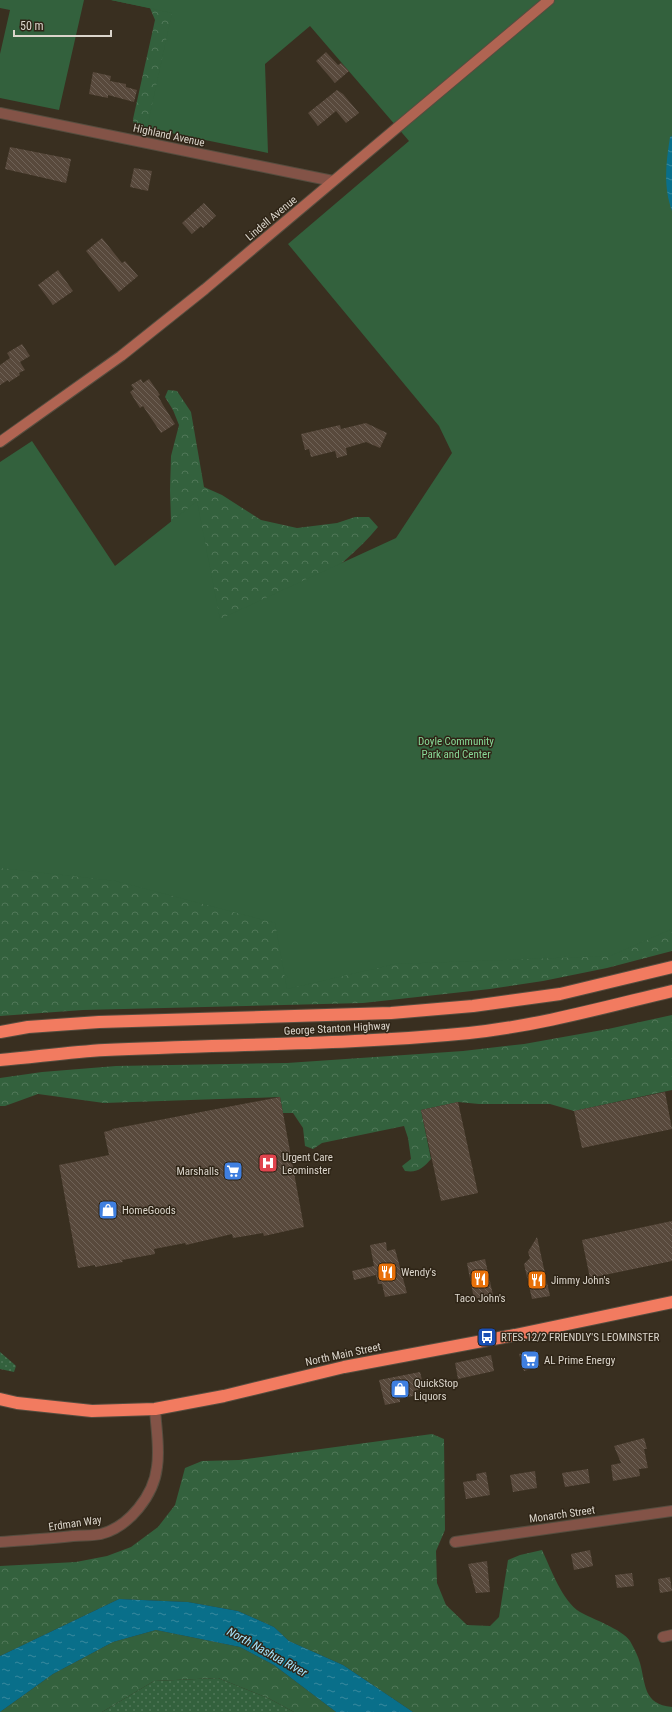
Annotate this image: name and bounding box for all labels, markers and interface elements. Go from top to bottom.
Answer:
scale bar [14,12,111,38]
text: 50 m [20,19,44,33]
street label: Highland Avenue [132,122,206,149]
street label: Lindell Avenue [243,193,300,244]
park label: Doyle Community Park and Center [418,735,494,761]
street label: George Stanton Highway [283,1019,391,1038]
place label: Urgent Care Leominster [282,1151,333,1177]
hospital icon: Urgent Care Leominster [257,1152,279,1174]
supermarket icon: Marshalls [222,1160,244,1182]
place label: Marshalls [176,1165,219,1178]
shop icon: HomeGoods [97,1199,119,1221]
place label: HomeGoods [122,1204,176,1217]
restaurant icon: Wendy's [376,1261,398,1283]
place label: Wendy's [401,1266,436,1279]
restaurant icon: Taco John's [469,1268,491,1290]
restaurant icon: Jimmy John's [526,1269,548,1291]
place label: Jimmy John's [551,1274,610,1287]
place label: Taco John's [455,1292,505,1305]
bus stop icon: RTES.12/2 FRIENDLY'S LEOMINSTER [476,1326,498,1348]
place label: RTES.12/2 FRIENDLY'S LEOMINSTER [501,1331,660,1344]
street label: North Main Street [304,1340,382,1369]
supermarket icon: AL Prime Energy [519,1349,541,1371]
place label: AL Prime Energy [544,1354,616,1367]
place label: QuickStop Liquors [414,1377,458,1403]
shop icon: QuickStop Liquors [389,1378,411,1400]
street label: Monarch Street [528,1503,596,1526]
street label: Erdman Way [48,1513,103,1534]
water label: North Nashua River [225,1624,310,1680]

